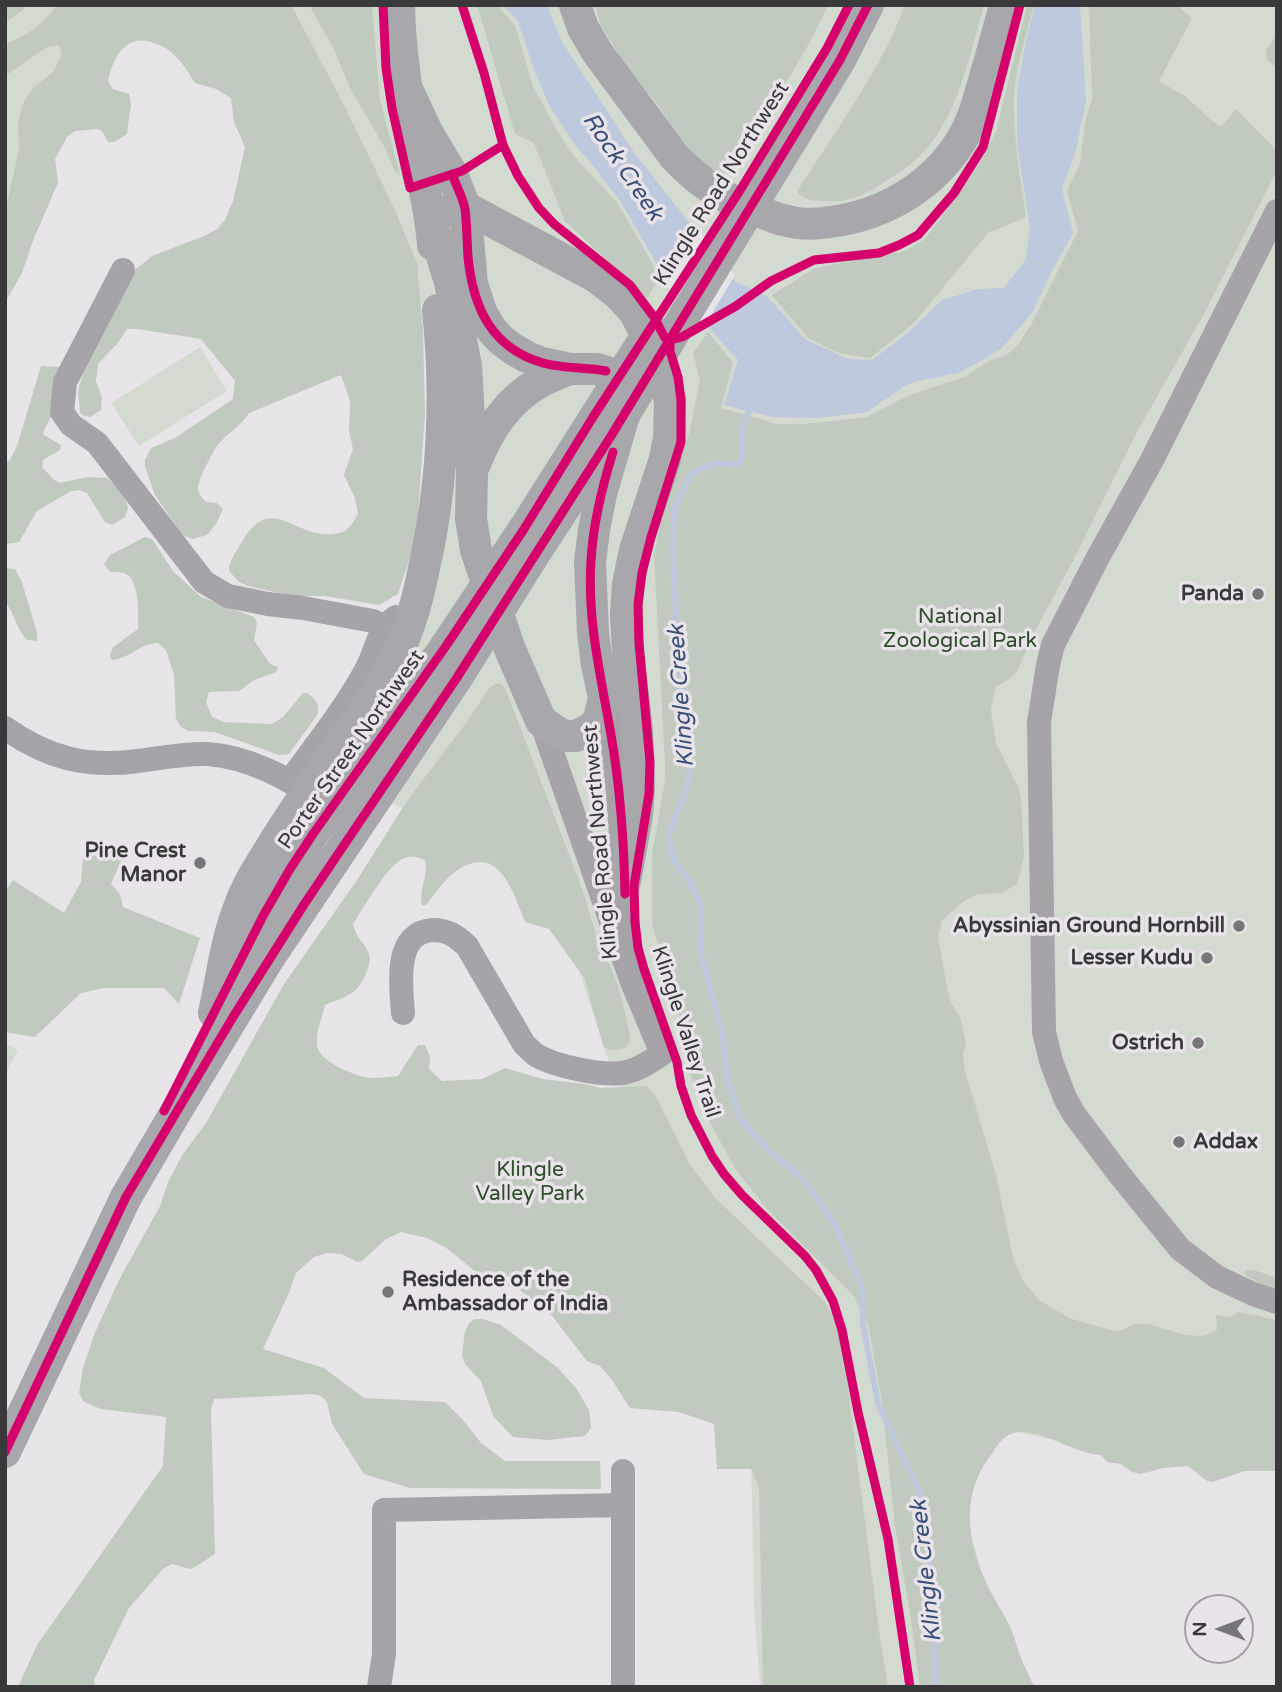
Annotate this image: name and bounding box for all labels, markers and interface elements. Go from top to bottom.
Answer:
street label: Klingle Road Northwest [649,77,795,291]
water label: Rock Creek [576,108,668,226]
place label: Panda [1181,581,1244,607]
marker: Panda [1250,586,1266,602]
park label: National Zoological Park [883,604,1037,654]
water label: Klingle Creek [663,624,701,768]
street label: Porter Street Northwest [273,645,431,855]
street label: Klingle Road Northwest [578,723,624,961]
place label: Pine Crest Manor [85,838,186,888]
marker: Pine Crest Manor [192,855,208,871]
place label: Abyssinian Ground Hornbill [953,913,1225,939]
marker: Abyssinian Ground Hornbill [1231,918,1247,934]
street label: Klingle Valley Trail [645,943,725,1121]
place label: Lesser Kudu [1071,945,1193,971]
marker: Lesser Kudu [1199,950,1215,966]
place label: Ostrich [1112,1030,1184,1056]
marker: Ostrich [1190,1035,1206,1051]
place label: Addax [1193,1129,1258,1155]
marker: Addax [1171,1134,1187,1150]
park label: Klingle Valley Park [475,1157,585,1207]
place label: Residence of the Ambassador of India [402,1267,608,1317]
marker: Residence of the Ambassador of India [380,1284,396,1300]
water label: Klingle Creek [906,1498,948,1644]
north arrow [1184,1594,1254,1664]
text: N [1189,1621,1211,1637]

